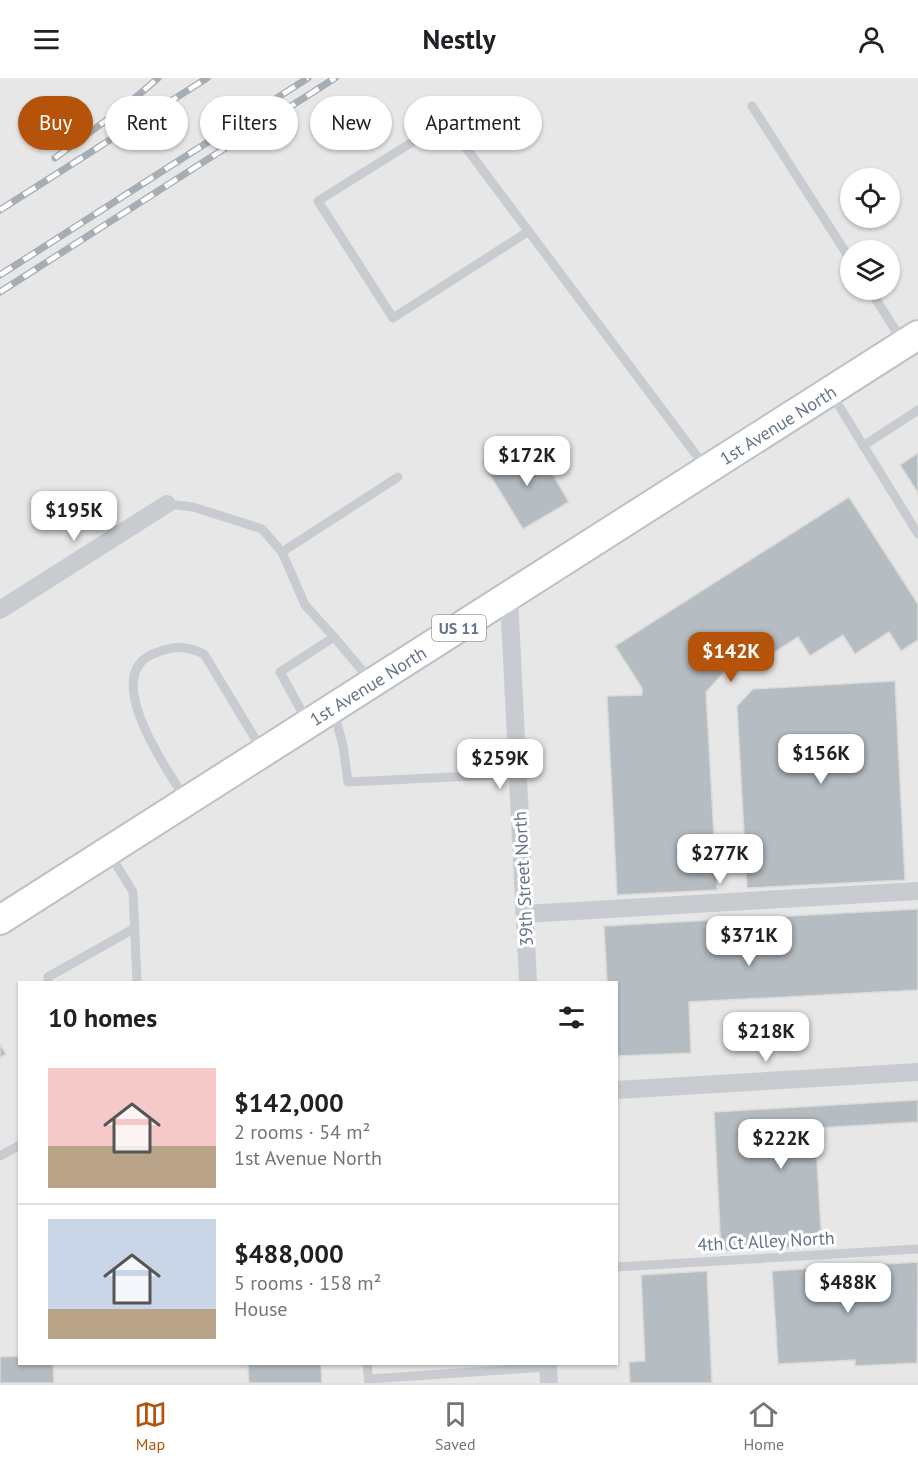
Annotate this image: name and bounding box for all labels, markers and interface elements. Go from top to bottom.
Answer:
text: Nestly [422,22,496,56]
icon: menu [30,23,63,56]
icon: person [855,23,888,56]
chip: Buy [18,96,93,150]
chip: Rent [105,96,188,150]
chip: Filters [200,96,298,150]
chip: New [310,96,392,150]
chip: Apartment [404,96,542,150]
map controls [840,168,900,300]
button: locate [840,168,900,228]
button: layers [840,240,900,300]
street label: 1st Avenue North [715,380,841,470]
pin: $172K [485,436,569,487]
text: $172K [498,442,556,468]
pin: $195K [32,491,116,542]
text: $195K [45,497,103,523]
road number: US 11 [432,615,486,641]
pin: $142K [689,632,773,683]
text: $142K [702,638,760,664]
street label: 1st Avenue North [305,641,431,731]
pin: $156K [779,734,863,785]
pin: $259K [458,739,542,790]
text: $156K [792,740,850,766]
text: $259K [471,745,529,771]
street label: 39th Street North [508,811,538,947]
pin: $277K [678,834,762,885]
text: $277K [691,840,749,866]
pin: $371K [707,916,791,967]
text: $371K [720,922,778,948]
text: 10 homes [48,1001,157,1034]
icon: filters [555,1001,588,1034]
pin: $218K [724,1012,808,1063]
text: $218K [737,1018,795,1044]
text: $142,000 [234,1086,344,1119]
icon: home [96,1092,168,1164]
text: 2 rooms · 54 m² [234,1119,370,1145]
pin: $222K [739,1119,823,1170]
text: $222K [752,1125,810,1151]
text: 1st Avenue North [234,1145,382,1171]
street label: 4th Ct Alley North [697,1226,835,1256]
text: $488,000 [234,1237,344,1270]
icon: home [96,1243,168,1315]
pin: $488K [806,1263,890,1314]
text: $488K [819,1269,877,1295]
text: 5 rooms · 158 m² [234,1270,381,1296]
text: House [234,1296,288,1322]
tab: Map [134,1398,167,1454]
tab: Saved [435,1398,476,1454]
tab: Home [744,1398,784,1454]

